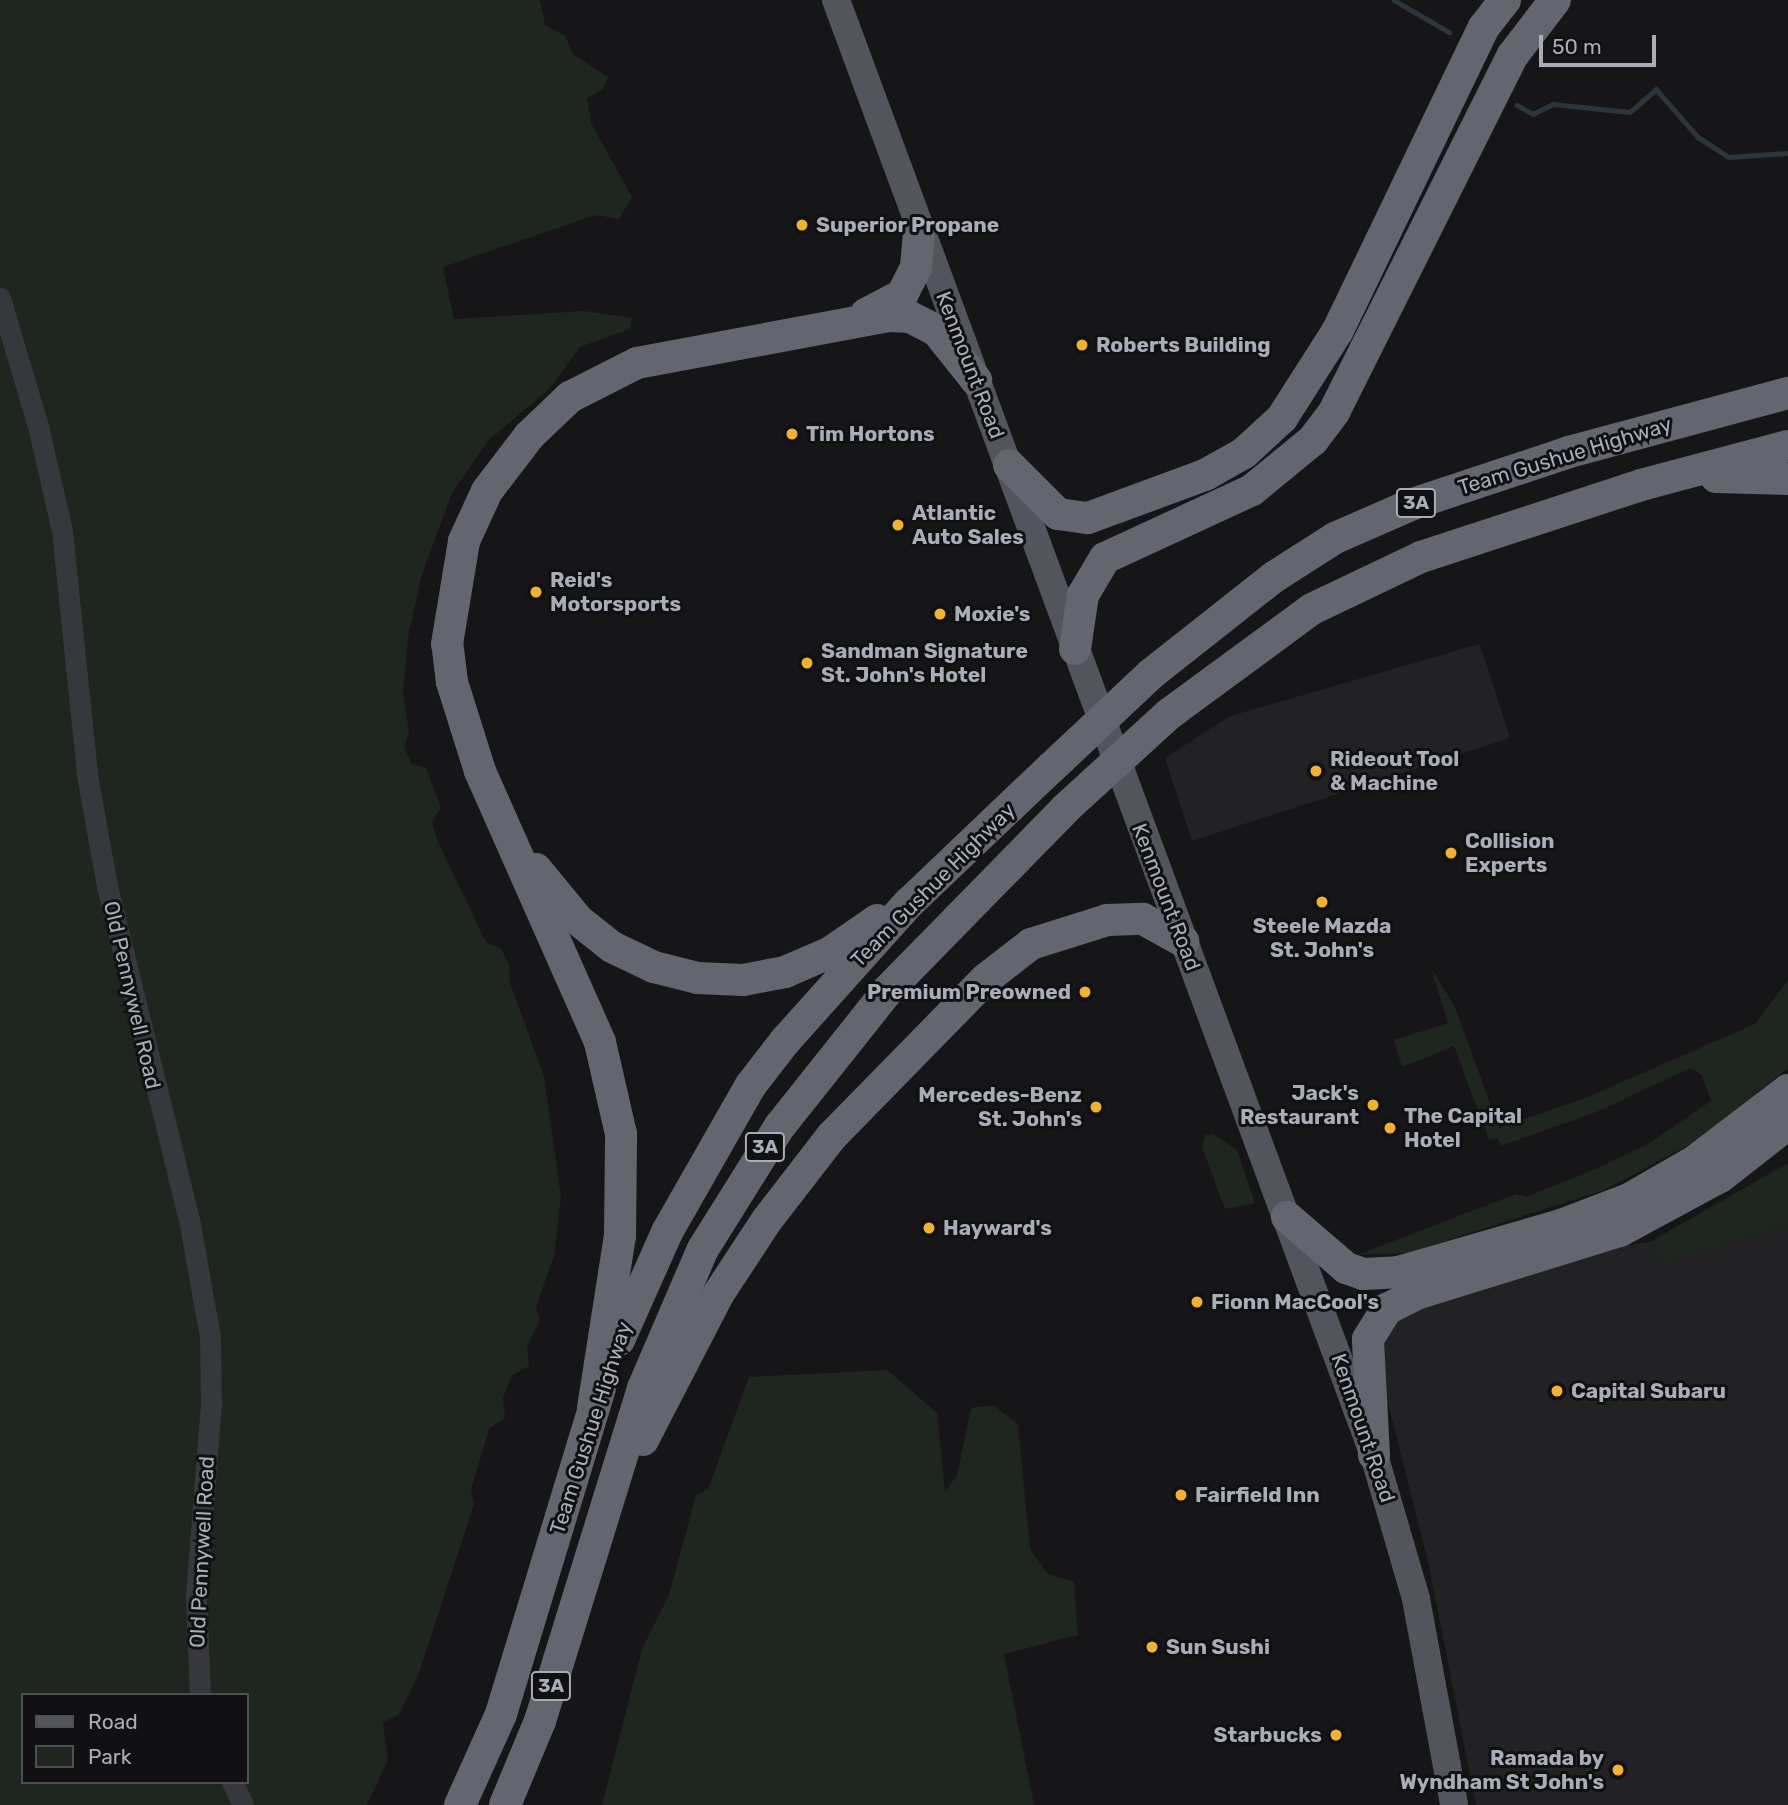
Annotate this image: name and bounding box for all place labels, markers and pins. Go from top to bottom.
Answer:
place label: Superior Propane [816,212,1000,238]
marker: Superior Propane [794,217,810,233]
place label: Roberts Building [1096,332,1271,358]
marker: Roberts Building [1074,337,1090,353]
place label: Tim Hortons [806,421,935,447]
marker: Tim Hortons [784,426,800,442]
place label: Atlantic Auto Sales [912,500,1024,550]
marker: Atlantic Auto Sales [890,517,906,533]
place label: Reid's Motorsports [550,567,681,617]
marker: Reid's Motorsports [528,584,544,600]
place label: Moxie's [954,601,1030,627]
marker: Moxie's [932,606,948,622]
place label: Sandman Signature St. John's Hotel [821,638,1028,688]
marker: Sandman Signature St. John's Hotel [799,655,815,671]
place label: Rideout Tool & Machine [1330,746,1460,796]
marker: Rideout Tool & Machine [1308,763,1324,779]
place label: Collision Experts [1465,828,1555,878]
marker: Collision Experts [1443,845,1459,861]
marker: Steele Mazda St. John's [1314,894,1330,910]
place label: Steele Mazda St. John's [1253,913,1391,963]
place label: Premium Preowned [867,979,1071,1005]
marker: Premium Preowned [1077,984,1093,1000]
place label: Jack's Restaurant [1240,1080,1359,1130]
place label: Mercedes-Benz St. John's [918,1082,1082,1132]
marker: Jack's Restaurant [1365,1097,1381,1113]
marker: Mercedes-Benz St. John's [1088,1099,1104,1115]
place label: The Capital Hotel [1404,1103,1522,1153]
marker: The Capital Hotel [1382,1120,1398,1136]
place label: Hayward's [943,1215,1052,1241]
marker: Hayward's [921,1220,937,1236]
place label: Fionn MacCool's [1211,1289,1379,1315]
marker: Fionn MacCool's [1189,1294,1205,1310]
place label: Capital Subaru [1571,1378,1726,1404]
marker: Capital Subaru [1549,1383,1565,1399]
place label: Fairfield Inn [1195,1482,1320,1508]
marker: Fairfield Inn [1173,1487,1189,1503]
place label: Sun Sushi [1166,1634,1270,1660]
marker: Sun Sushi [1144,1639,1160,1655]
place label: Starbucks [1214,1722,1322,1748]
marker: Starbucks [1328,1727,1344,1743]
place label: Ramada by Wyndham St John's [1399,1745,1604,1795]
marker: Ramada by Wyndham St John's [1610,1762,1626,1778]

